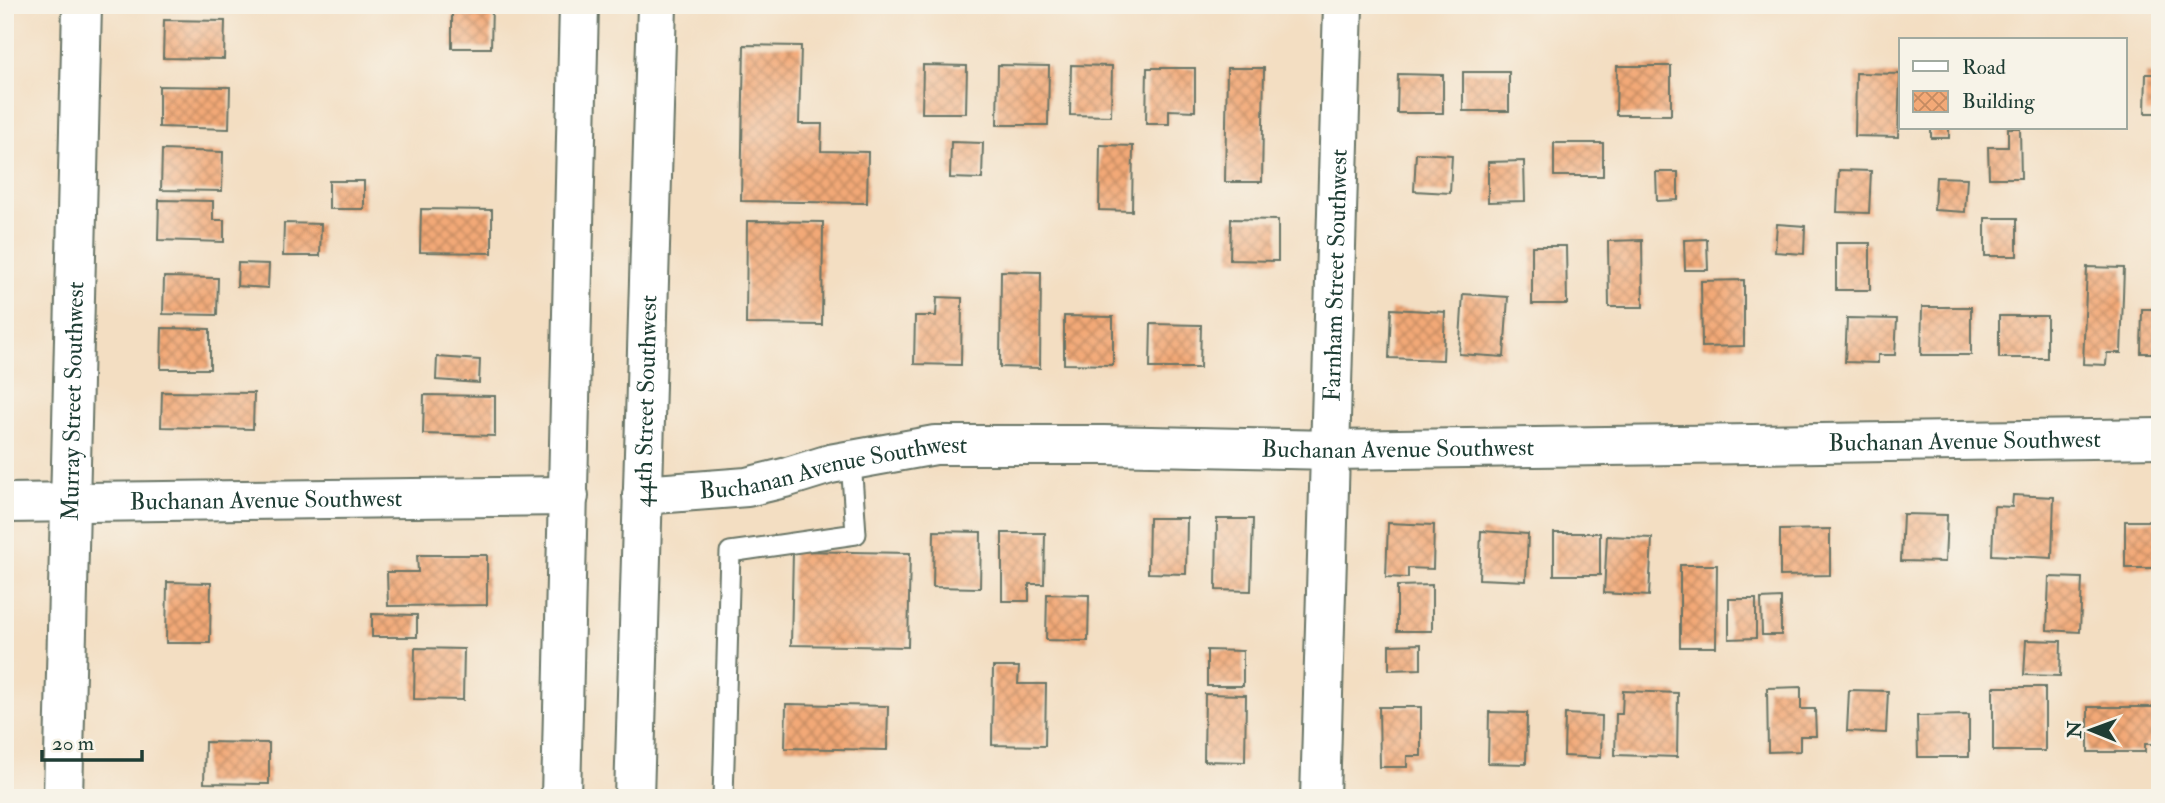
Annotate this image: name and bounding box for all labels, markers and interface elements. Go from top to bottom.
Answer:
legend [1899,38,2126,130]
text: Road [1962,54,2007,81]
text: Building [1962,88,2035,115]
street label: Farnham Street Southwest [1317,148,1355,402]
street label: Murray Street Southwest [55,281,91,521]
street label: 44th Street Southwest [627,294,665,508]
street label: Buchanan Avenue Southwest [1828,424,2101,459]
street label: Buchanan Avenue Southwest [698,429,967,507]
street label: Buchanan Avenue Southwest [1261,432,1535,466]
street label: Buchanan Avenue Southwest [129,483,403,517]
north arrow [2056,694,2126,764]
scale bar [42,719,142,763]
text: N [2063,720,2087,739]
text: 20 m [52,730,94,757]

